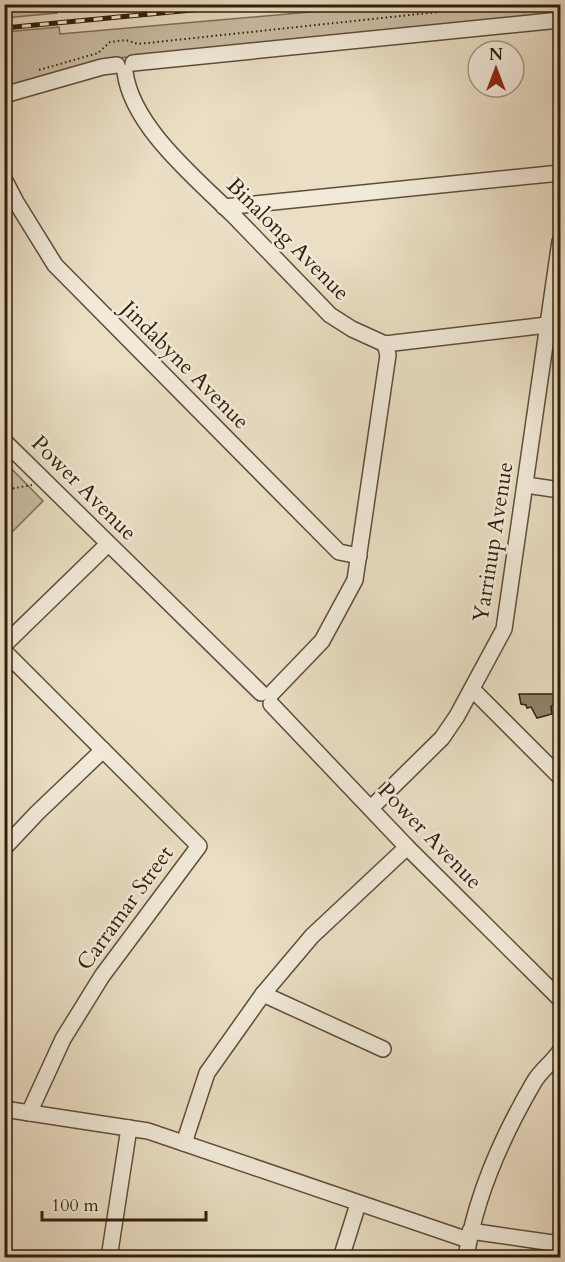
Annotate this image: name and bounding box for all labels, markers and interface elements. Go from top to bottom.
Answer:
north arrow [466,39,526,99]
text: N [489,44,503,66]
street label: Binalong Avenue [220,171,356,307]
street label: Jindabyne Avenue [112,292,256,436]
street label: Power Avenue [25,429,143,547]
street label: Yarrinup Avenue [466,460,520,624]
street label: Power Avenue [371,776,489,896]
street label: Carramar Street [70,840,180,976]
scale bar [42,1184,206,1222]
text: 100 m [51,1193,99,1218]

